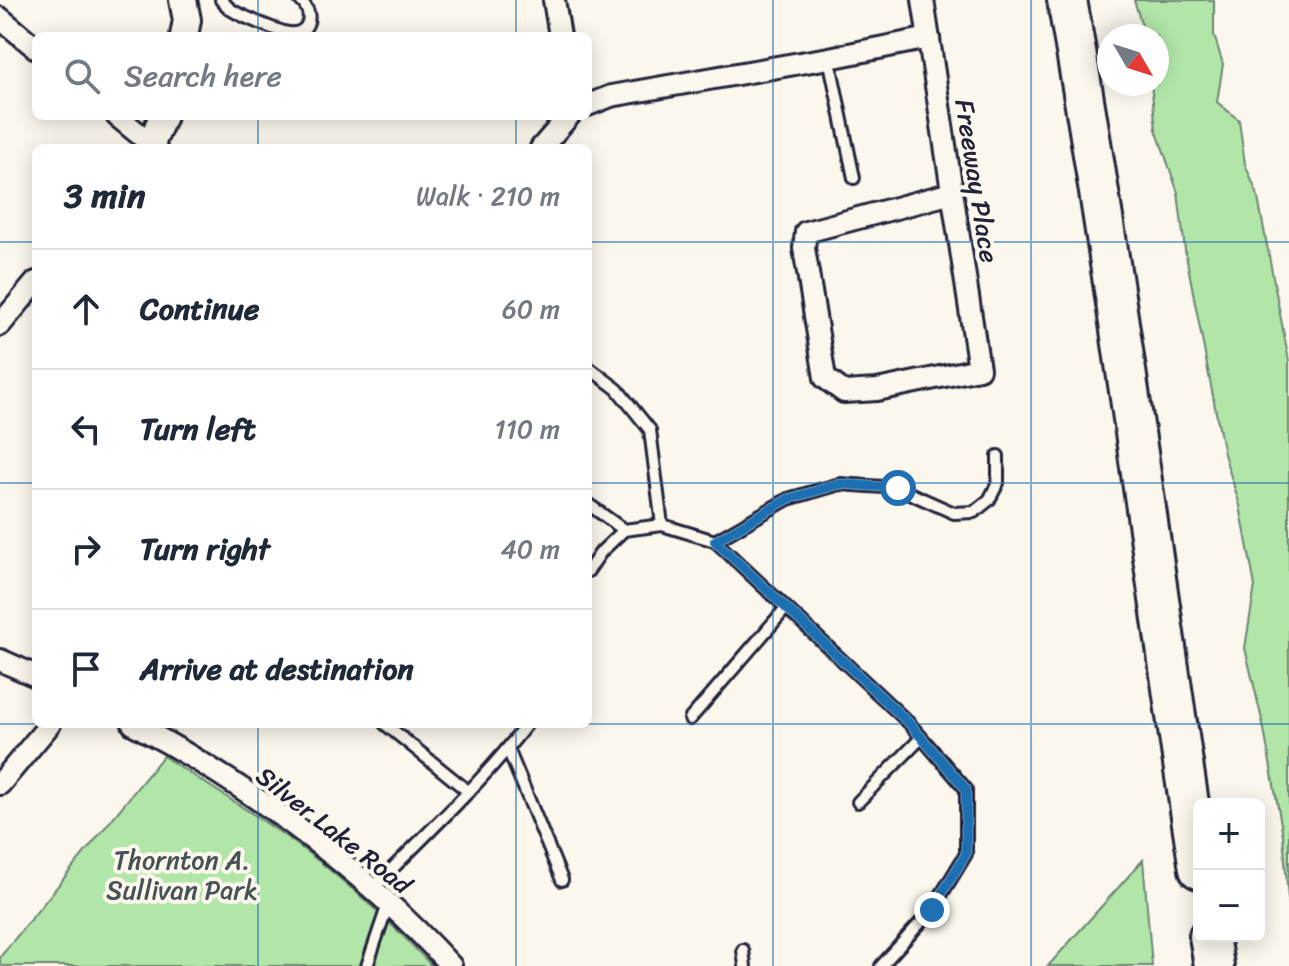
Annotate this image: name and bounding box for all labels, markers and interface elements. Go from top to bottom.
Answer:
north arrow [1097,24,1169,96]
search box [32,32,592,120]
text: Search here [124,49,282,103]
icon: search [60,54,104,98]
street label: Freeway Place [941,96,1013,266]
text: 3 min [64,166,145,226]
text: Walk · 210 m [416,173,560,219]
text: Continue [140,282,259,336]
text: 60 m [502,286,560,332]
icon: ahead [64,287,108,331]
text: Turn left [140,402,256,456]
text: 110 m [495,406,560,452]
icon: left [64,407,108,451]
route start [880,470,916,506]
text: Turn right [140,522,270,576]
text: 40 m [501,526,560,572]
icon: right [64,527,108,571]
text: Arrive at destination [140,642,414,696]
icon: arrive [64,647,108,691]
street label: Silver Lake Road [246,754,424,908]
map controls [1193,798,1265,942]
button: + [1193,798,1265,870]
park label: Thornton A. Sullivan Park [106,837,258,913]
button: − [1193,870,1265,942]
route end [914,892,950,928]

